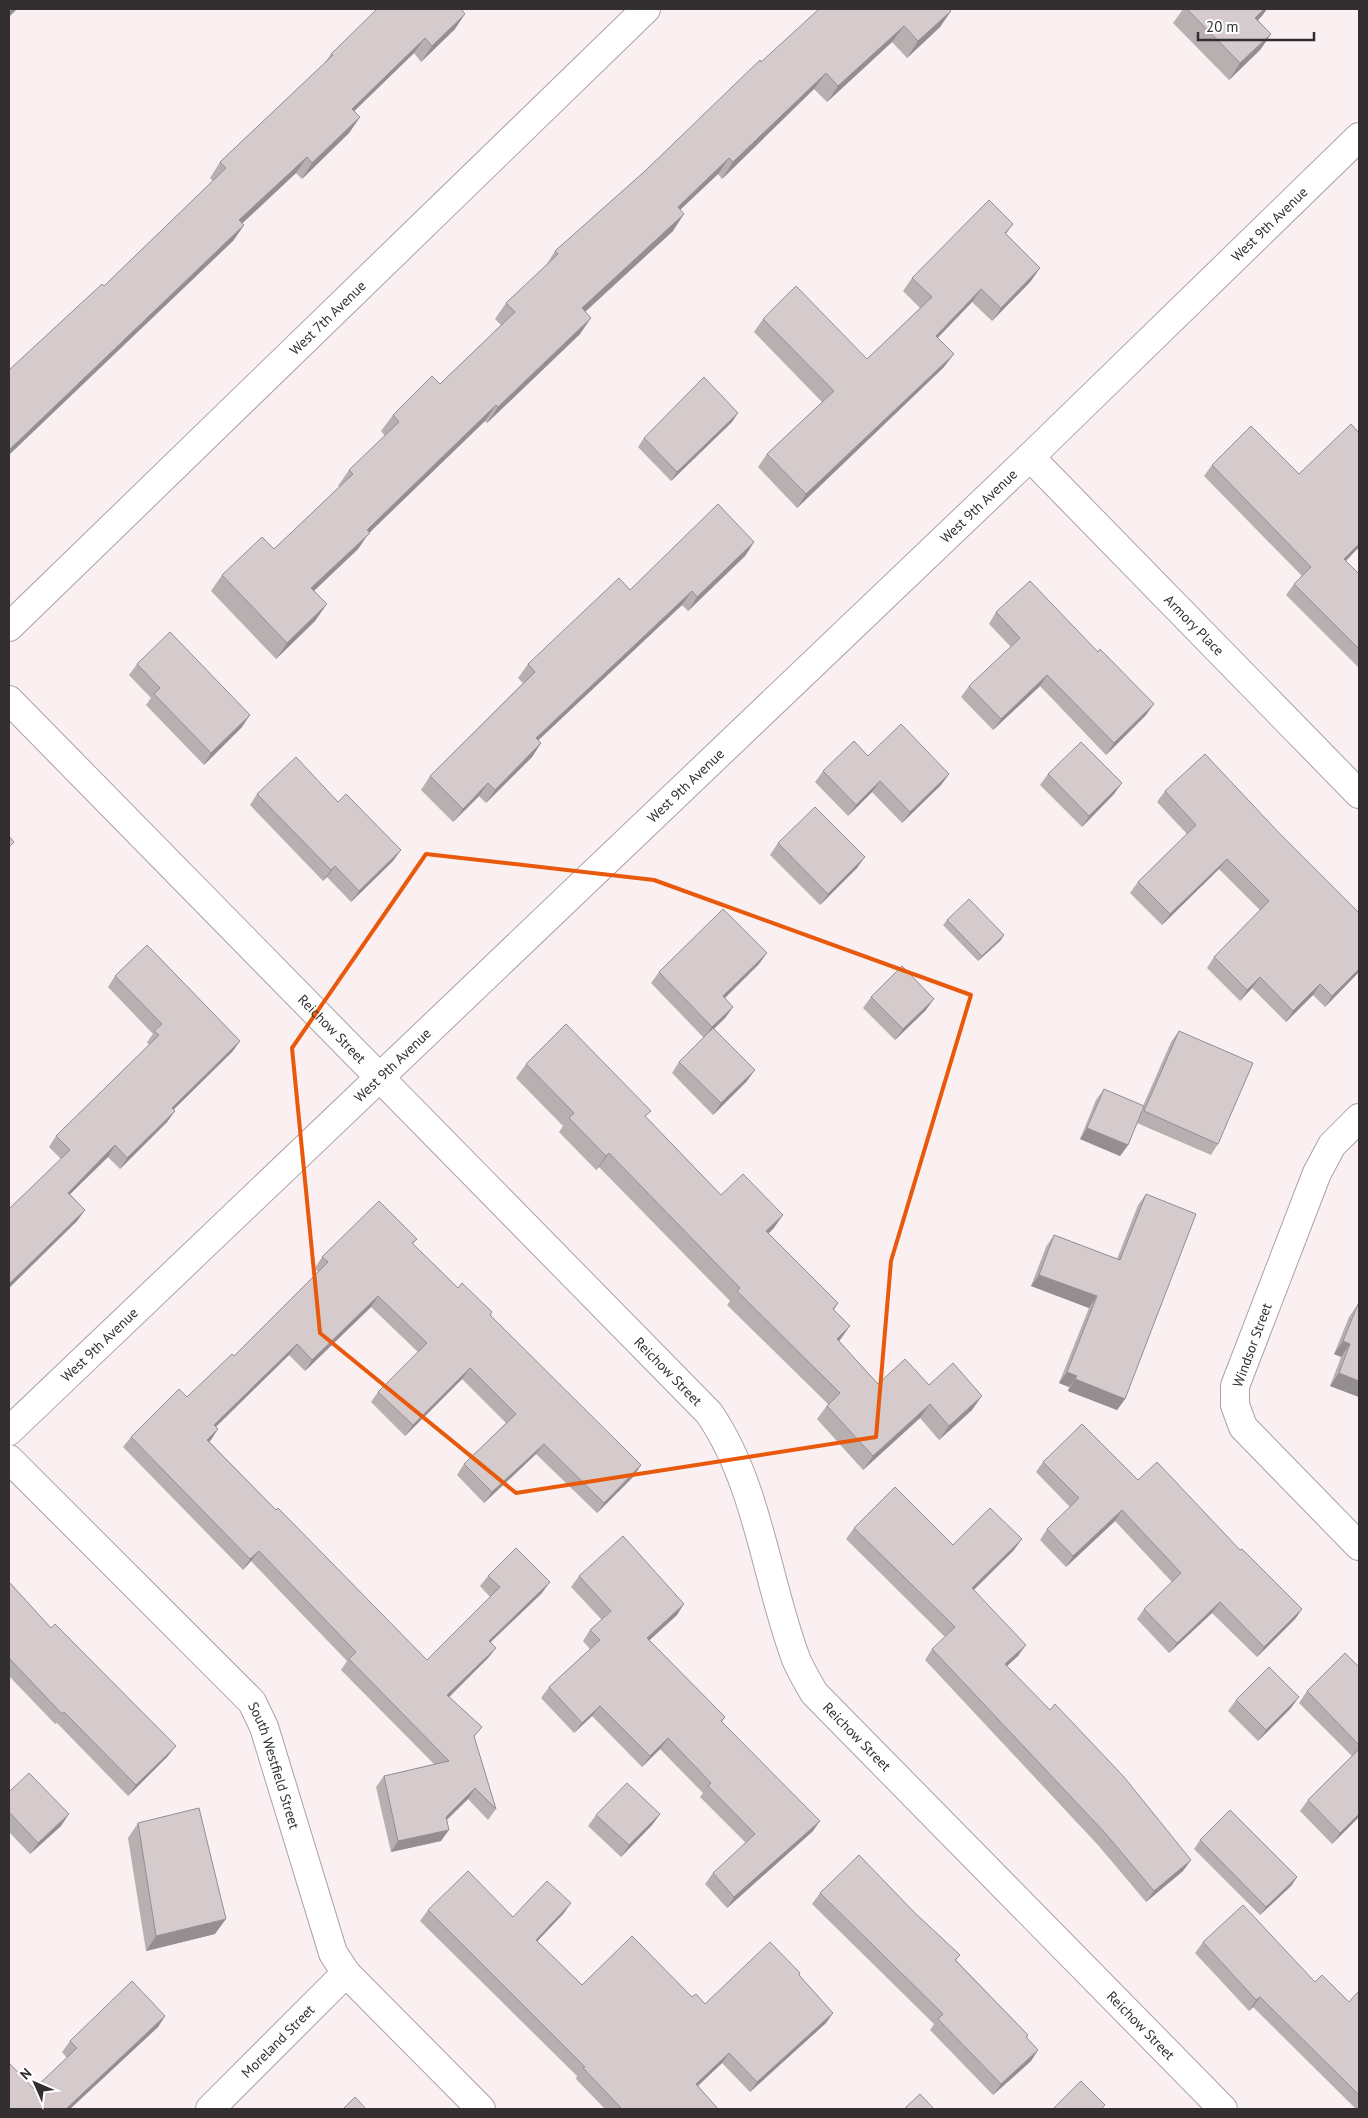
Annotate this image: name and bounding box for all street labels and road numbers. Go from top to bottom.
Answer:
street label: West 9th Avenue [1227,183,1311,265]
street label: West 7th Avenue [286,277,370,359]
street label: West 9th Avenue [936,465,1021,547]
street label: Armory Place [1160,591,1228,659]
street label: West 9th Avenue [643,745,728,827]
street label: Reichow Street [294,991,370,1067]
street label: West 9th Avenue [350,1024,435,1106]
street label: Windsor Street [1228,1300,1276,1390]
street label: West 9th Avenue [57,1304,142,1386]
street label: Reichow Street [630,1333,706,1410]
street label: South Westfield Street [244,1699,304,1831]
street label: Reichow Street [819,1699,895,1775]
street label: Reichow Street [1103,1987,1179,2064]
street label: Moreland Street [237,2001,318,2082]

